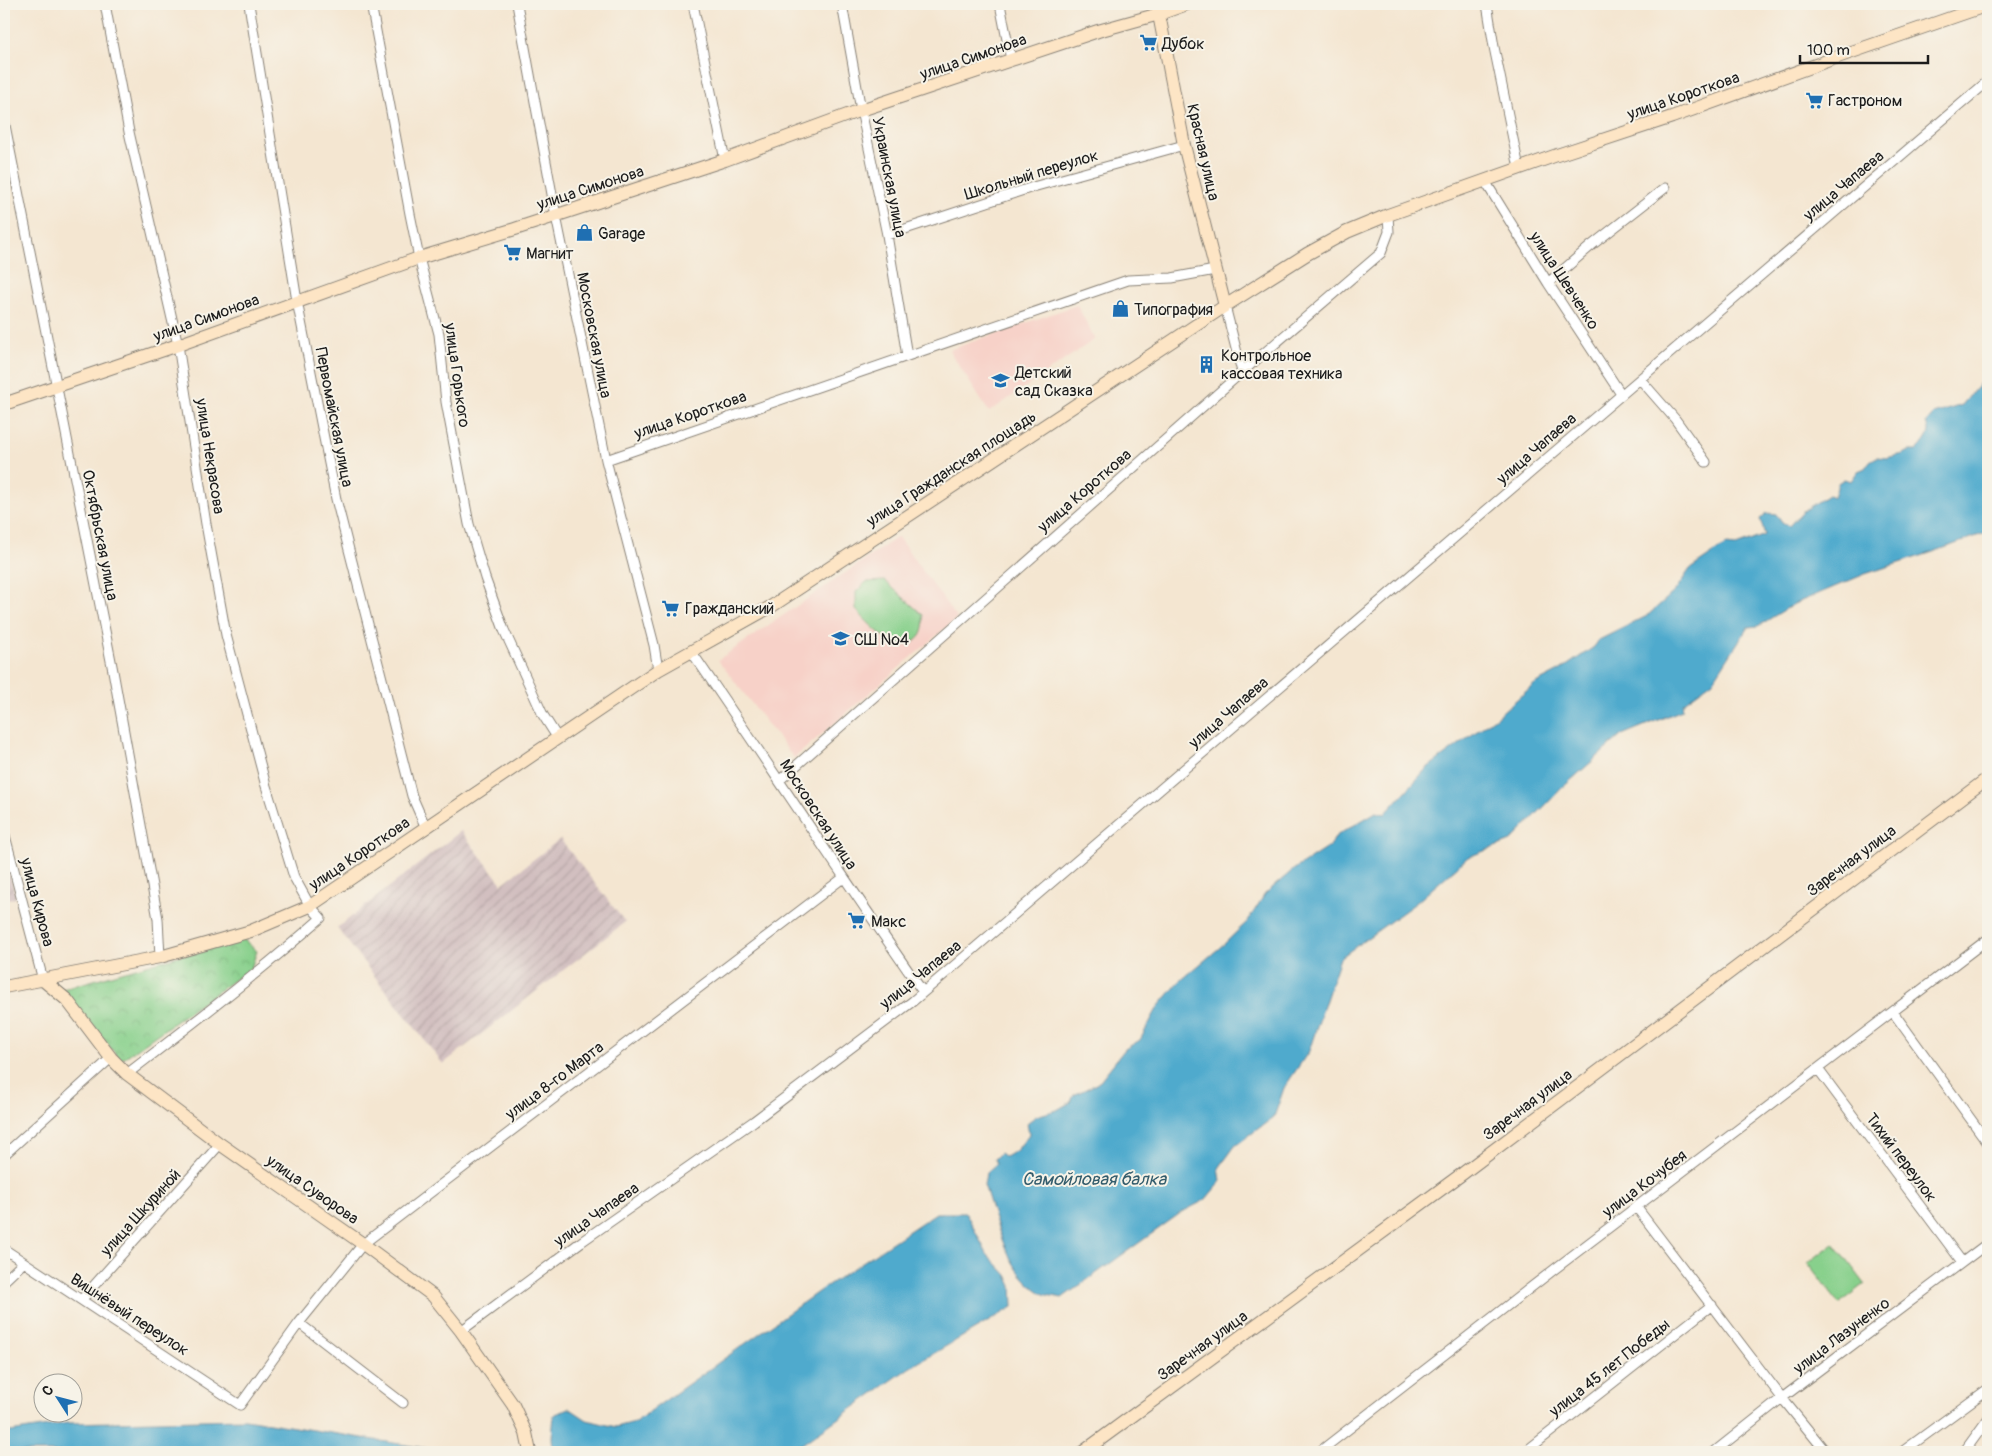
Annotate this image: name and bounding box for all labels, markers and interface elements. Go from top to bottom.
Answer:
street label: улица Симонова [916,29,1029,85]
scale bar [1800,32,1927,64]
supermarket icon: Дубок [1138,33,1158,53]
place label: Дубок [1161,34,1204,54]
text: 100 m [1807,41,1850,60]
street label: улица Короткова [1624,67,1742,125]
supermarket icon: Гастроном [1804,90,1824,110]
place label: Гастроном [1828,91,1902,111]
street label: Красная улица [1182,102,1224,203]
street label: Украинская улица [868,115,911,239]
street label: Школьный переулок [962,145,1101,205]
street label: улица Чапаева [1798,146,1888,226]
street label: улица Симонова [533,161,646,215]
shop icon: Garage [574,223,594,243]
place label: Garage [598,224,645,244]
street label: улица Шевченко [1524,227,1604,334]
supermarket icon: Магнит [502,243,522,263]
place label: Магнит [526,244,574,264]
street label: Московская улица [572,271,616,400]
street label: улица Симонова [150,290,262,347]
shop icon: Типография [1110,299,1130,319]
place label: Типография [1134,300,1213,320]
street label: улица Горького [440,321,474,429]
street label: Первомайская улица [311,346,357,489]
place label: Контрольное кассовая техника [1221,346,1343,384]
building icon: Контрольное кассовая техника [1197,354,1217,374]
place label: Детский сад Сказка [1014,363,1093,401]
school or university icon: Детский сад Сказка [991,371,1011,391]
street label: улица Короткова [631,386,749,444]
street label: улица Некрасова [191,396,229,515]
street label: улица Гражданская площадь [862,406,1040,532]
street label: улица Чапаева [1492,409,1581,489]
street label: улица Короткова [1033,445,1136,537]
street label: Октябрьская улица [78,468,122,602]
supermarket icon: Гражданский [661,598,681,618]
place label: Гражданский [685,599,774,619]
school or university icon: СШ №4 [830,629,850,649]
place label: СШ №4 [854,630,909,650]
street label: улица Чапаева [1184,673,1273,753]
street label: Московская улица [775,756,861,874]
street label: улица Короткова [304,813,414,896]
street label: Заречная улица [1803,821,1900,901]
street label: улица Кирова [15,855,58,949]
supermarket icon: Макс [847,911,867,931]
place label: Макс [871,912,906,932]
street label: улица Чапаева [875,936,965,1014]
street label: улица 8-го Марта [501,1037,608,1125]
street label: Заречная улица [1479,1065,1576,1145]
street label: Тихий переулок [1861,1109,1941,1206]
street label: улица Кочубея [1598,1146,1691,1223]
street label: улица Суворова [262,1150,362,1229]
street label: улица Шкуриной [96,1165,185,1261]
water label: Самойловая балка [1022,1168,1168,1191]
street label: улица Чапаева [549,1178,643,1252]
street label: Вишнёвый переулок [67,1269,192,1361]
street label: улица Лазуненко [1789,1293,1894,1379]
street label: Заречная улица [1153,1306,1252,1385]
street label: улица 45 лет Победы [1544,1314,1674,1422]
north arrow [32,1374,82,1424]
text: С [38,1382,58,1399]

